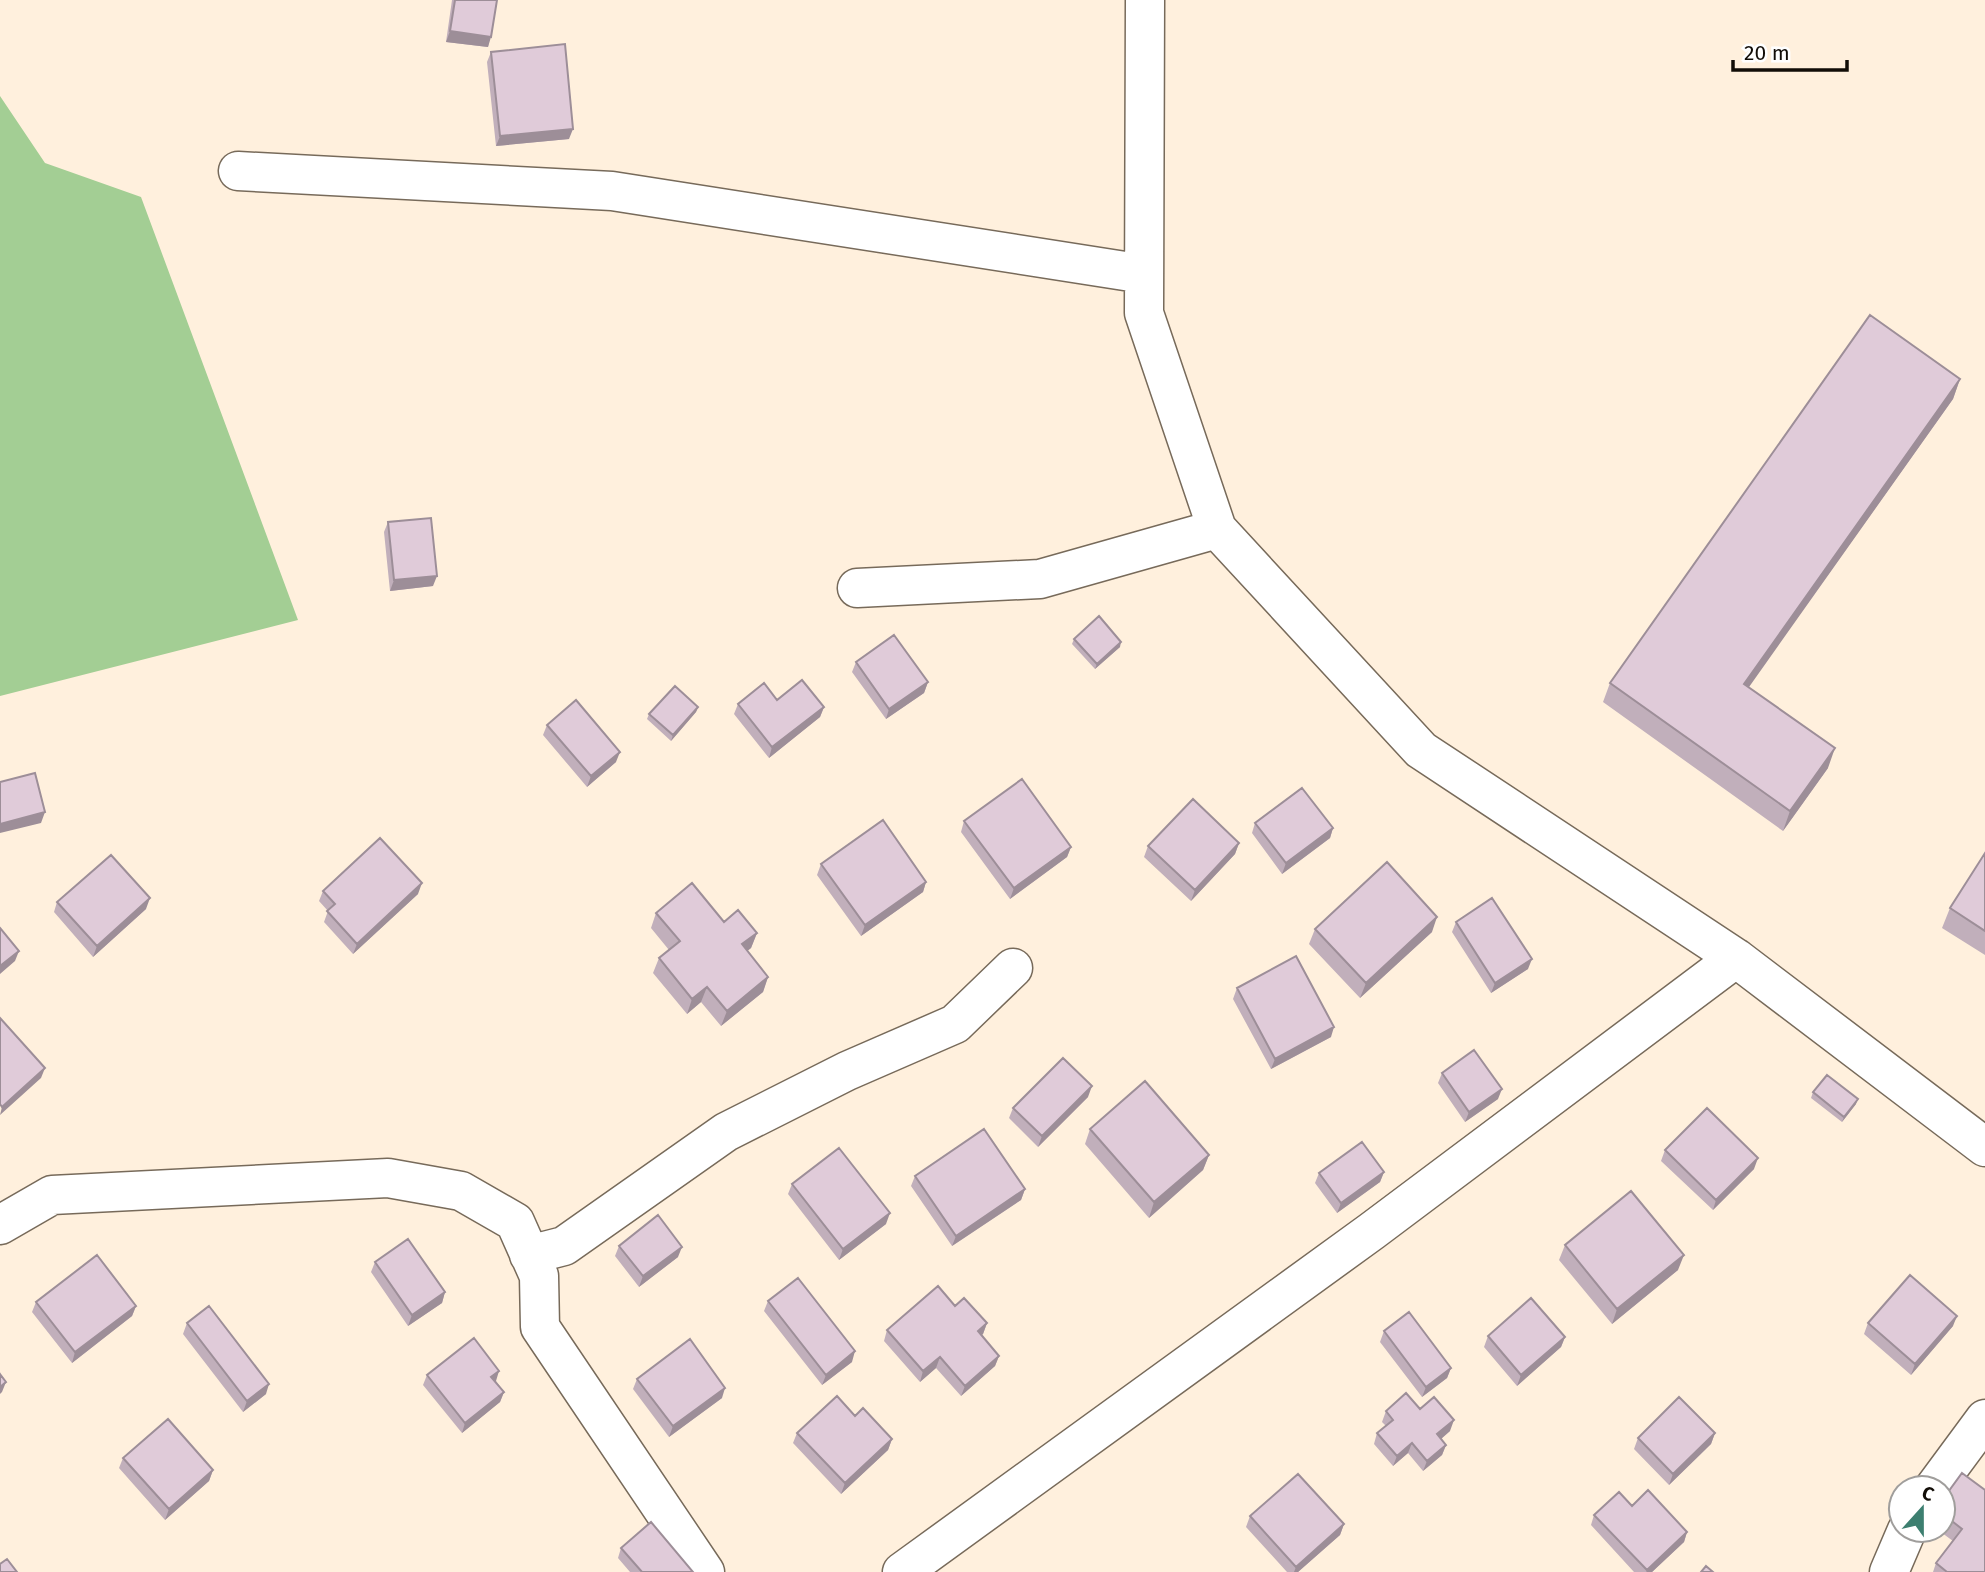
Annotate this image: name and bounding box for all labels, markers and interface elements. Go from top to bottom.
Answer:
scale bar [1733,28,1847,72]
text: 20 m [1744,40,1790,66]
north arrow [1887,1474,1957,1544]
text: С [1919,1481,1937,1506]

